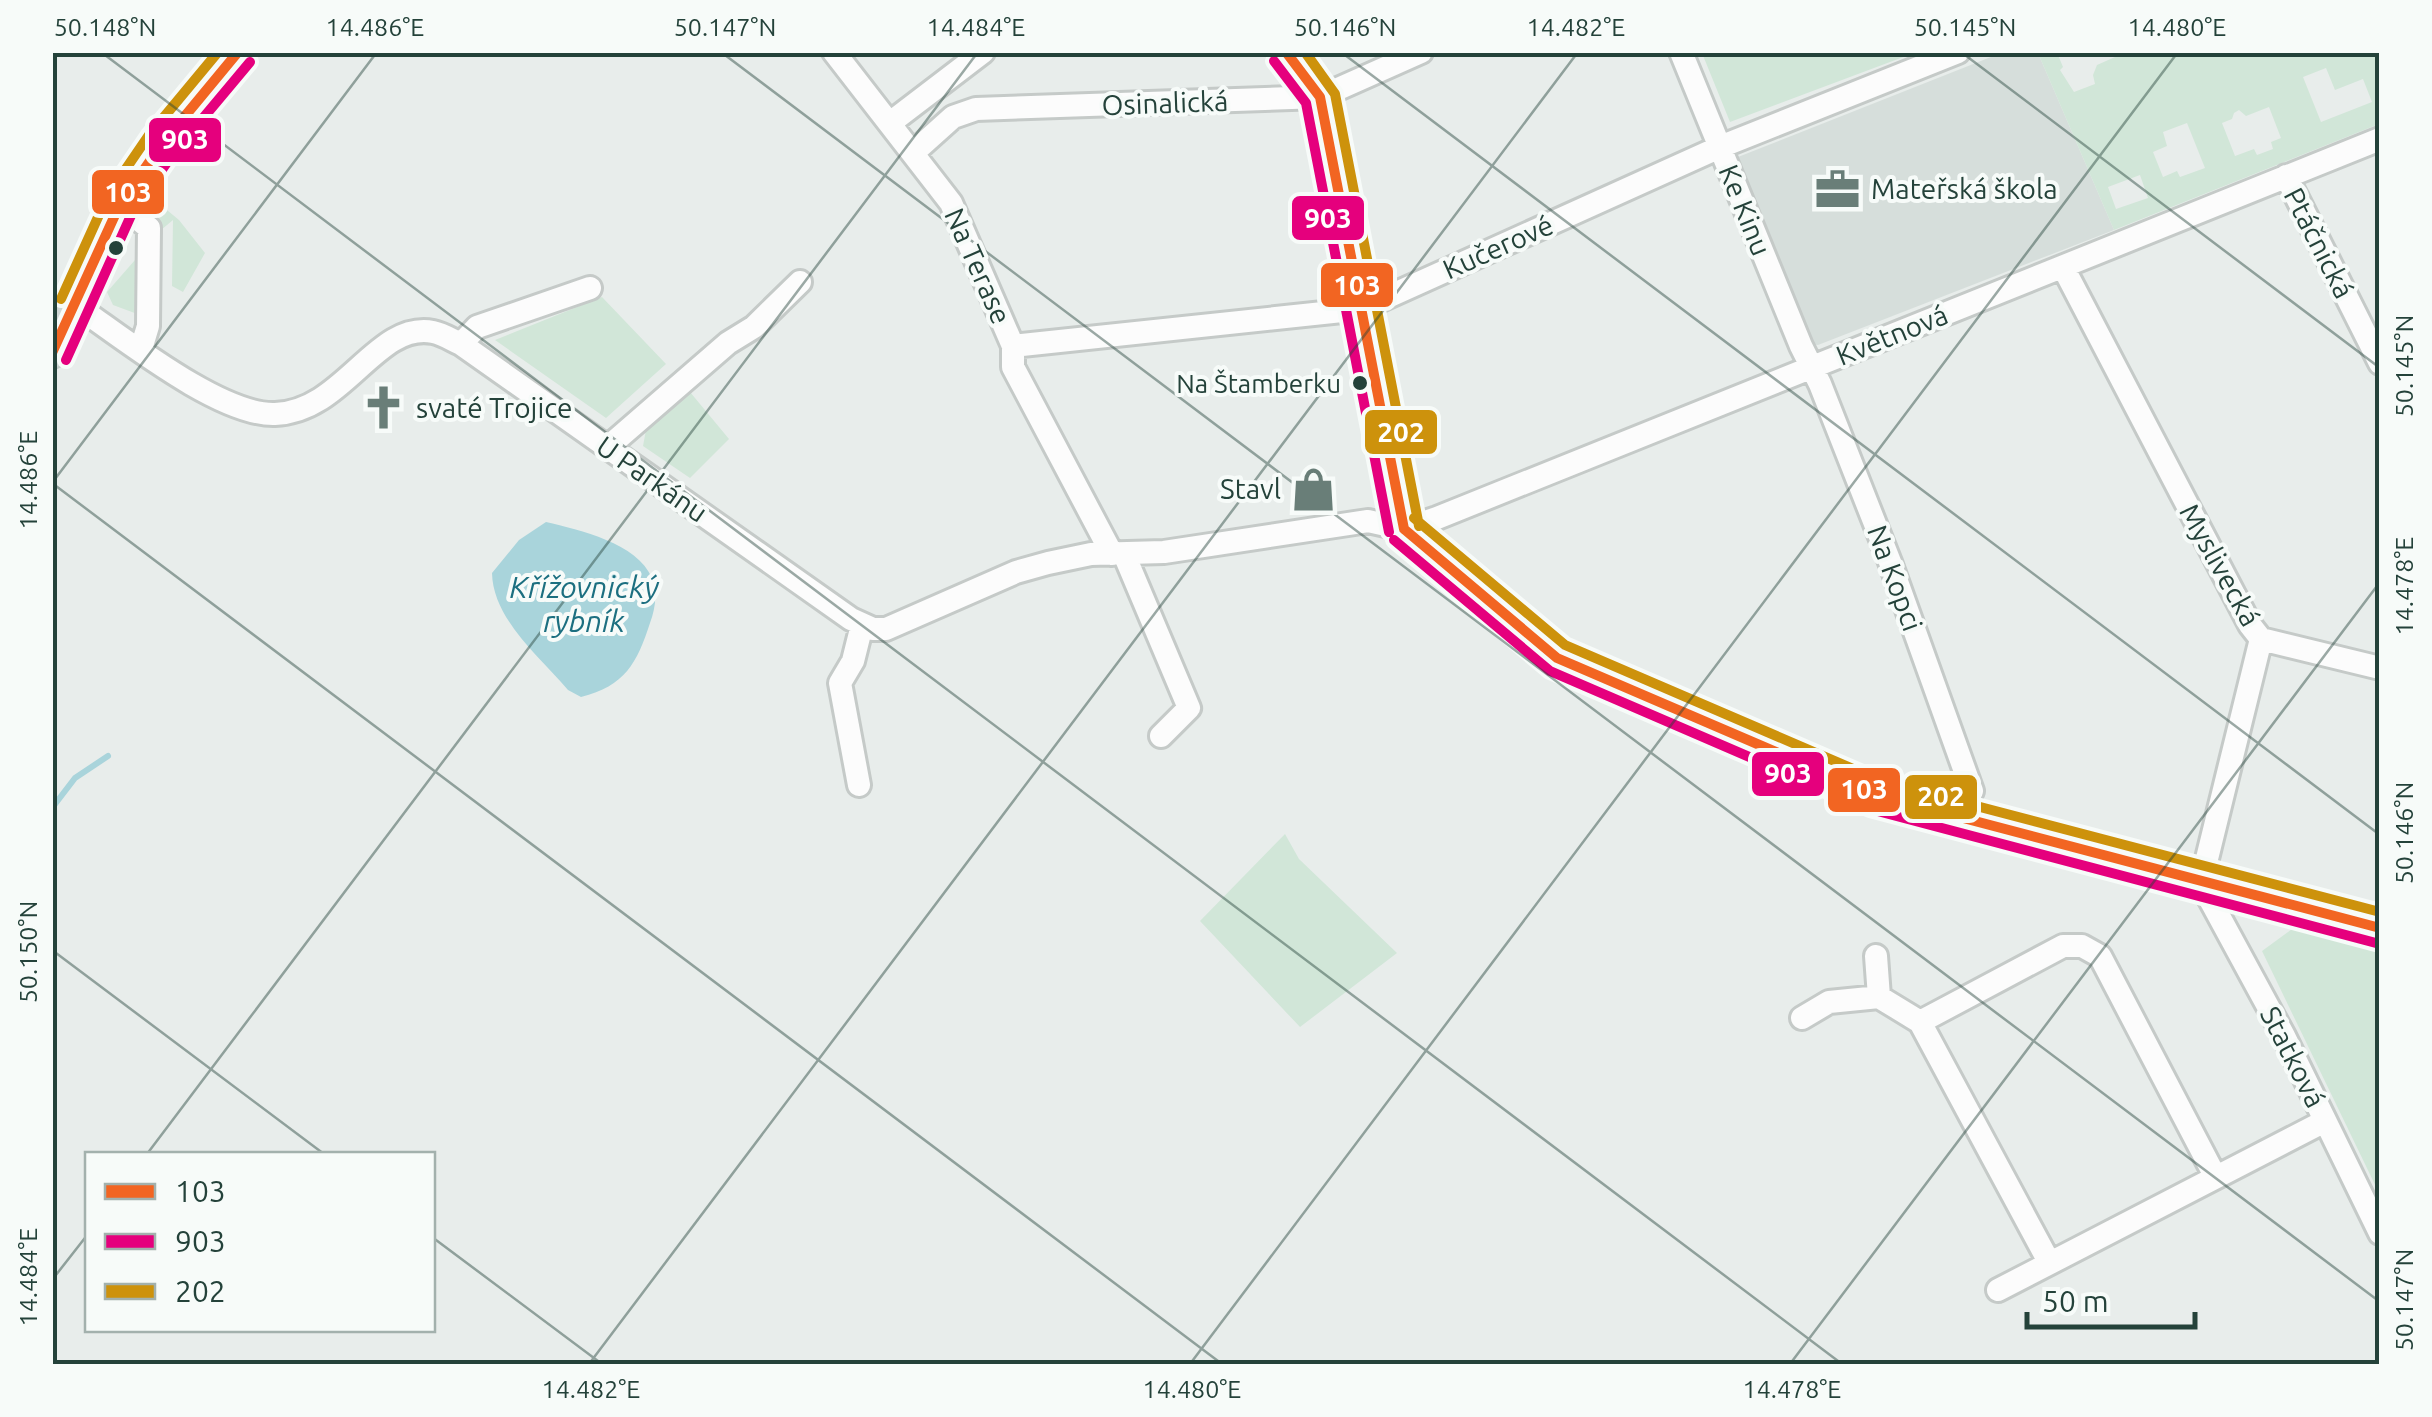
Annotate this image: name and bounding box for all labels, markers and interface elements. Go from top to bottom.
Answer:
text: 50.148°N [54,13,156,41]
text: 14.486°E [326,13,424,41]
text: 50.147°N [674,13,776,41]
text: 14.484°E [927,13,1025,41]
text: 50.146°N [1294,13,1396,41]
text: 14.482°E [1527,13,1625,41]
text: 50.145°N [1914,13,2016,41]
text: 14.480°E [2128,13,2226,41]
street label: Osinalická [1101,85,1229,120]
line badge: 903 [147,116,223,164]
text: 903 [161,123,209,154]
street label: Ke Kinu [1713,160,1778,260]
office icon: Mateřská škola [1814,165,1862,213]
line badge: 103 [90,168,166,216]
place label: Mateřská škola [1871,173,2058,204]
text: 103 [104,176,152,207]
street label: Ptáčnická [2279,183,2360,303]
line badge: 903 [1290,194,1366,242]
text: 903 [1304,202,1352,233]
street label: Na Terase [939,203,1018,328]
street label: Kučerové [1438,209,1558,285]
unlabelled marker [106,238,126,258]
line badge: 103 [1319,261,1395,309]
text: 103 [1333,269,1381,300]
street label: Květnová [1832,298,1952,371]
text: 50.145°N [2390,315,2418,417]
place label: Na Štamberku [1176,369,1341,398]
marker: Na Štamberku [1350,373,1370,393]
church icon: svaté Trojice [359,384,407,432]
place label: svaté Trojice [416,392,573,423]
line badge: 202 [1363,408,1439,456]
text: 202 [1377,416,1425,447]
street label: U Parkánu [591,429,713,528]
text: 14.486°E [14,431,42,529]
shop icon: Stavl [1290,465,1338,513]
place label: Stavl [1220,473,1281,504]
street label: Myslivecká [2174,498,2267,631]
street label: Na Kopci [1862,521,1929,635]
text: 14.478°E [2390,537,2418,635]
water label: Křížovnický rybník [509,570,659,638]
line badge: 903 [1750,750,1826,798]
text: 903 [1764,757,1812,788]
line badge: 103 [1826,766,1902,814]
text: 103 [1840,773,1888,804]
line badge: 202 [1903,773,1979,821]
text: 202 [1917,780,1965,811]
text: 50.146°N [2390,782,2418,884]
text: 50.150°N [14,901,42,1003]
street label: Statková [2255,1001,2332,1112]
legend [85,1152,435,1332]
text: 103 [175,1174,226,1208]
text: 903 [175,1224,226,1258]
text: 14.484°E [14,1228,42,1326]
text: 50.147°N [2390,1249,2418,1351]
scale bar [2027,1267,2194,1329]
text: 202 [175,1274,226,1308]
text: 50 m [2042,1284,2109,1318]
text: 14.482°E [542,1375,640,1403]
text: 14.480°E [1143,1375,1241,1403]
text: 14.478°E [1743,1375,1841,1403]

